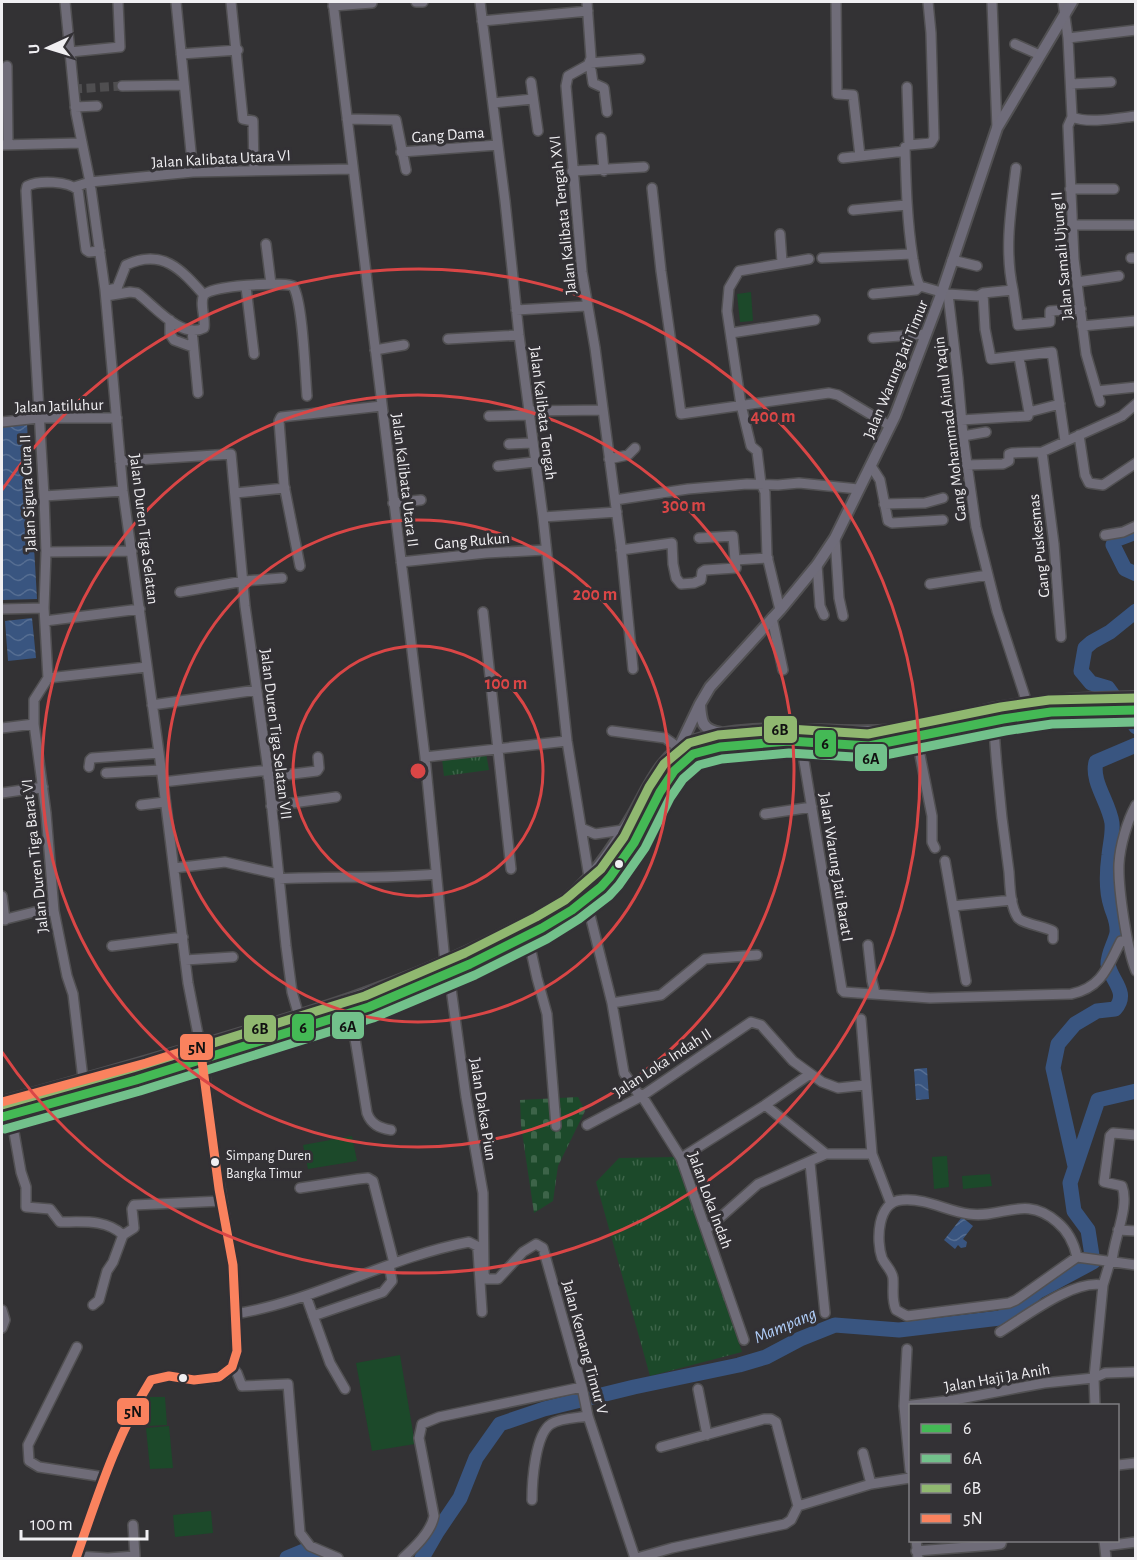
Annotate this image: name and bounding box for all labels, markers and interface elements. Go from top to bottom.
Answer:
north arrow [18,18,78,78]
text: U [26,43,42,55]
street label: Gang Dama [411,124,485,146]
street label: Jalan Kalibata Tengah XVI [547,135,579,295]
street label: Jalan Kalibata Utara VI [151,147,291,171]
street label: Jalan Samali Ujung II [1048,191,1077,321]
street label: Jalan Warung Jati Timur [861,297,931,441]
street label: Gang Mohammad Ainul Yaqin [931,336,969,522]
street label: Jalan Kalibata Tengah [527,345,559,481]
street label: Jalan Jatiluhur [14,396,104,416]
text: 400 m [750,408,796,426]
street label: Jalan Kalibata Utara II [389,412,421,548]
street label: Jalan Sigura Gura II [17,434,39,552]
street label: Jalan Duren Tiga Selatan [127,453,161,605]
street label: Gang Puskesmas [1026,493,1052,598]
text: 300 m [662,497,706,515]
street label: Gang Rukun [434,530,510,552]
text: 200 m [573,586,617,604]
street label: Jalan Duren Tiga Selatan VII [258,648,294,820]
text: 100 m [485,675,527,693]
line badge: 6B [763,715,798,744]
text: 6B [772,722,789,738]
line badge: 6 [814,729,837,758]
text: 6 [821,736,829,752]
line badge: 6A [854,743,888,772]
text: 6A [862,751,880,767]
centre of rings [408,761,428,781]
street label: Jalan Duren Tiga Barat VI [19,778,51,934]
street label: Jalan Warung Jati Barat I [816,792,856,943]
unlabelled marker [613,858,625,870]
line badge: 6A [331,1011,365,1040]
line badge: 6 [291,1013,315,1042]
line badge: 6B [243,1014,277,1043]
text: 6A [339,1019,357,1035]
text: 6 [299,1020,307,1036]
text: 6B [252,1021,269,1037]
street label: Jalan Loka Indah II [611,1025,714,1100]
line badge: 5N [179,1033,214,1061]
text: 5N [188,1040,206,1056]
street label: Jalan Daksa Piun [467,1057,499,1162]
place label: Simpang Duren Bangka Timur [226,1149,311,1181]
street label: Jalan Loka Indah [685,1150,735,1251]
marker: Simpang Duren Bangka Timur [209,1156,221,1168]
street label: Jalan Kemang Timur V [559,1279,611,1416]
water label: Mampang [751,1305,819,1347]
street label: Jalan Haji Ja Anih [943,1361,1051,1396]
unlabelled marker [177,1372,189,1384]
line badge: 5N [116,1397,150,1426]
text: 5N [124,1404,142,1420]
legend [909,1404,1119,1542]
text: 6 [963,1420,971,1438]
text: 6A [963,1450,982,1468]
text: 6B [963,1480,981,1498]
scale bar [21,1503,147,1541]
text: 5N [963,1510,983,1528]
text: 100 m [30,1516,73,1534]

